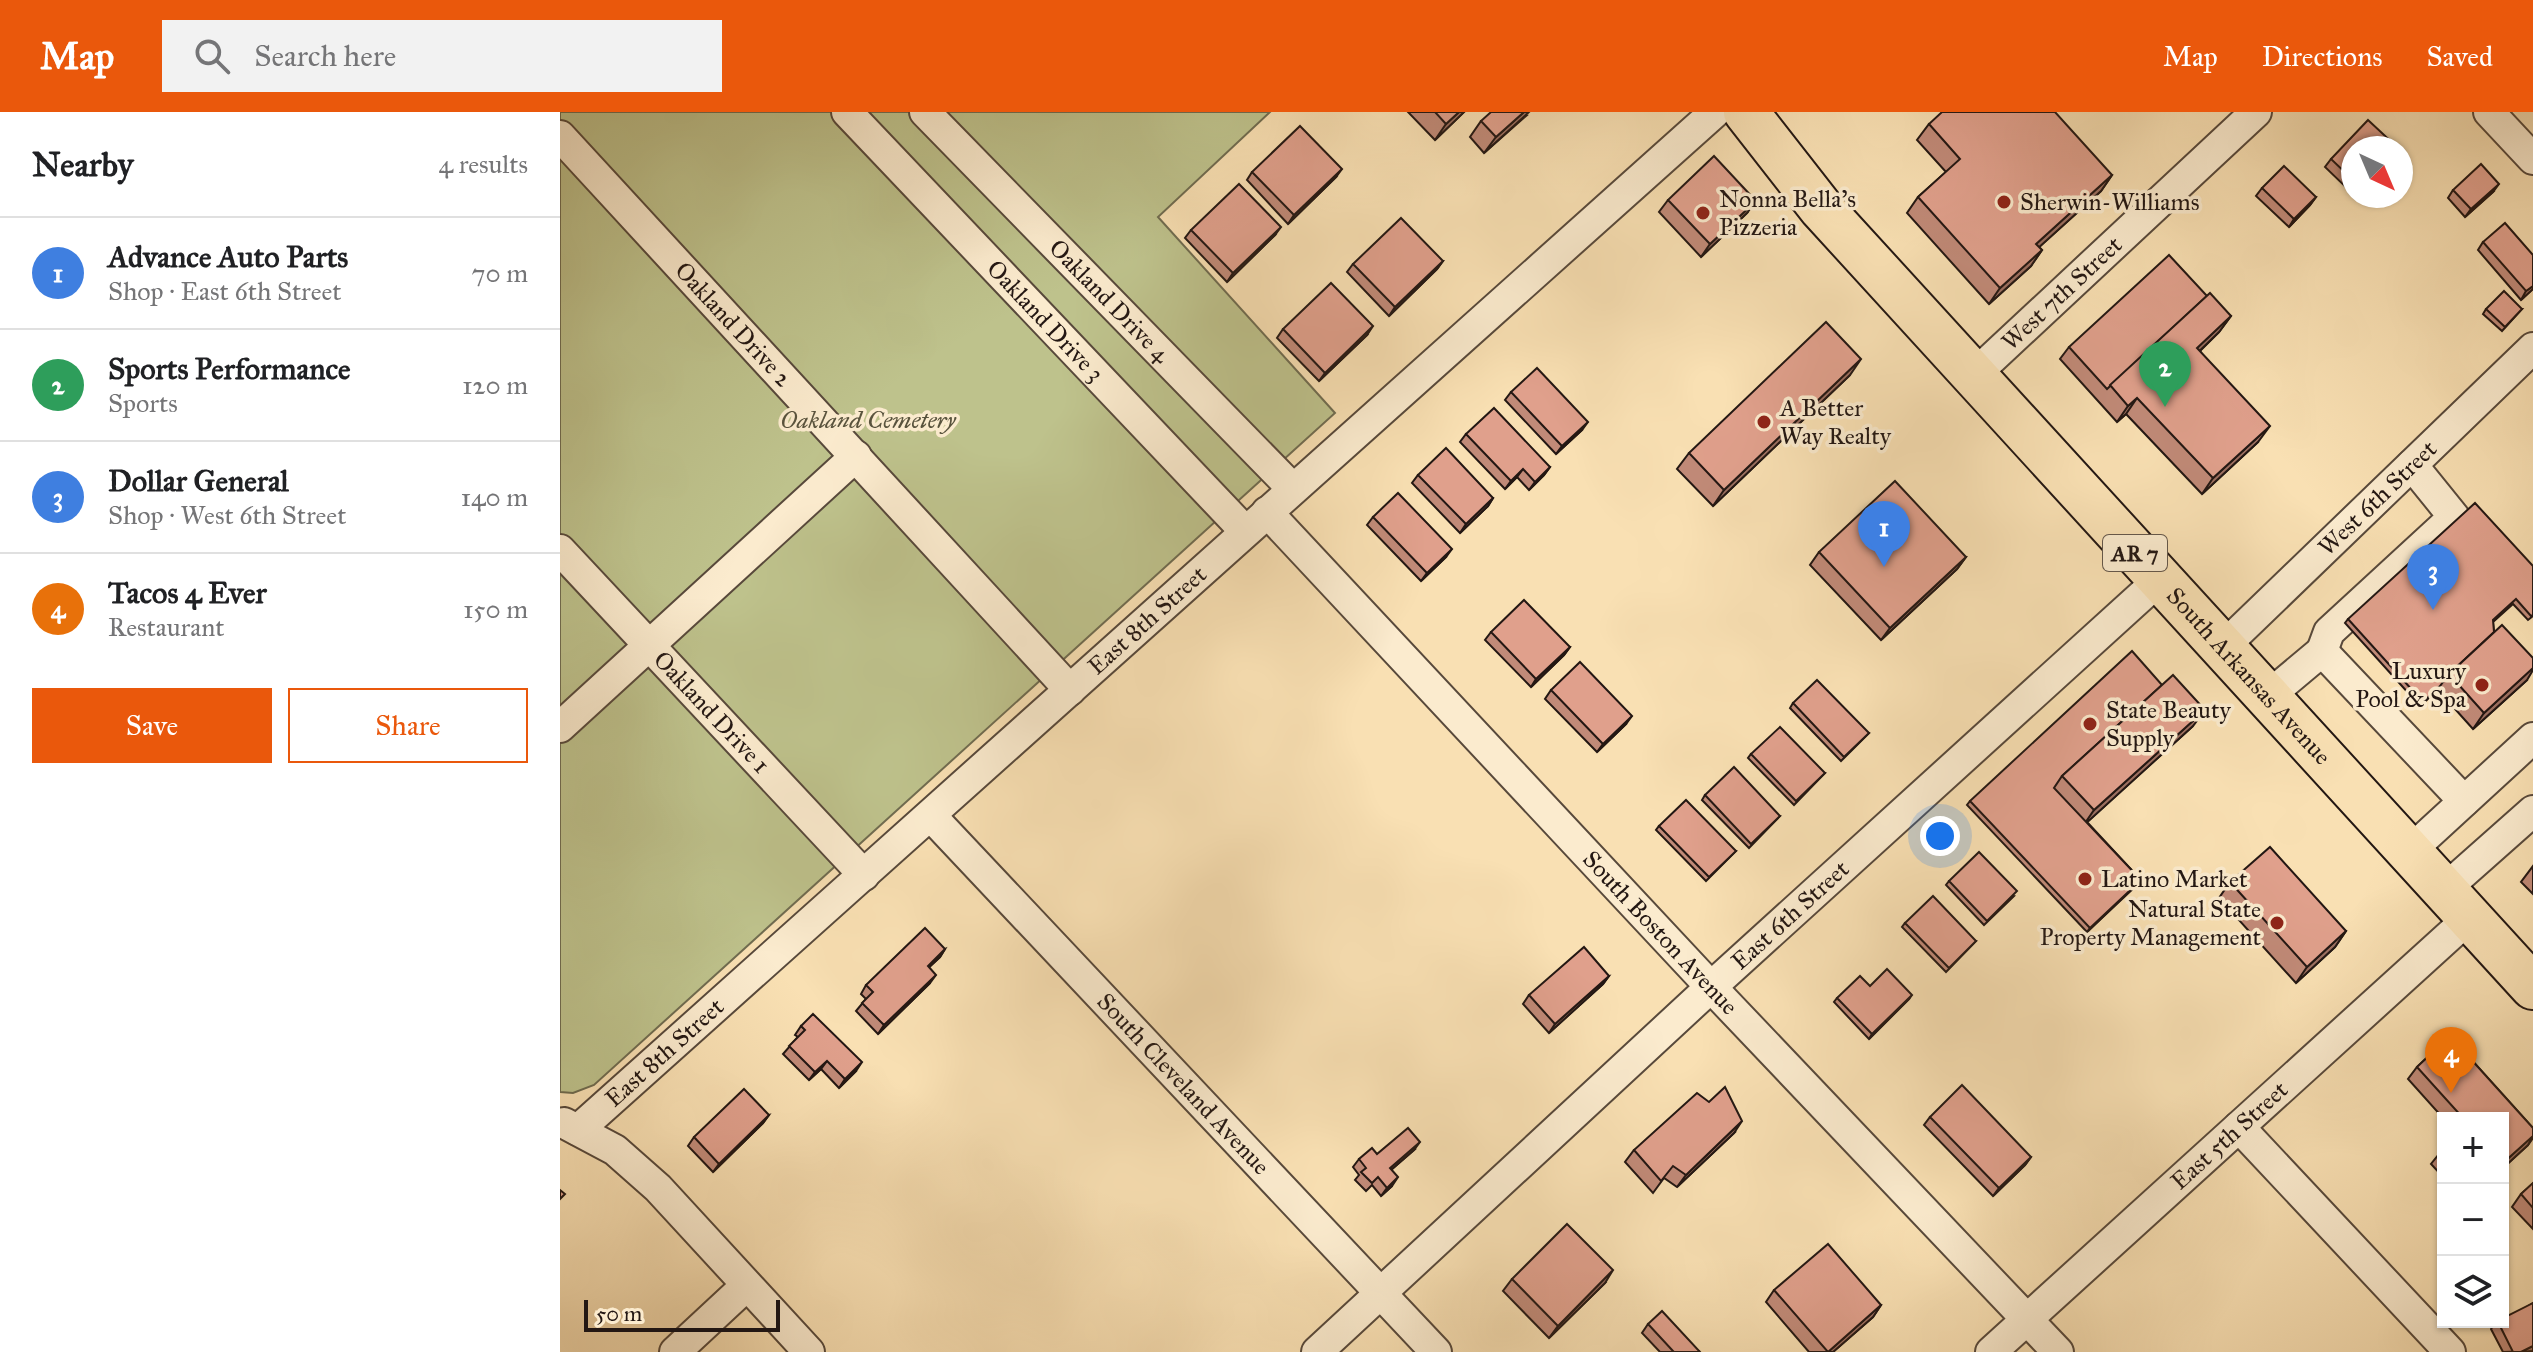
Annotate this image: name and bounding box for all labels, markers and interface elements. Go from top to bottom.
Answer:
search box [162,20,722,92]
text: Map [40,33,114,79]
icon: search [190,34,234,78]
text: Search here [254,38,396,74]
text: Map [2163,39,2218,74]
text: Directions [2262,39,2383,74]
text: Saved [2427,39,2493,74]
north arrow [2341,136,2413,208]
text: Nearby [32,144,134,185]
text: 4 results [439,148,528,180]
place label: Nonna Bella’s Pizzeria [1719,184,1856,242]
place label: Sherwin-Williams [2020,187,2199,217]
marker: Sherwin-Williams [1995,193,2013,211]
marker: Nonna Bella’s Pizzeria [1694,204,1712,222]
street label: West 7th Street [1995,229,2129,357]
street label: Oakland Drive 4 [1043,233,1177,369]
text: Advance Auto Parts [108,239,348,275]
street label: Oakland Drive 3 [980,254,1110,388]
street label: Oakland Drive 2 [669,256,798,393]
text: 1 [53,257,63,289]
text: 70 m [472,257,528,289]
text: Shop · East 6th Street [108,275,342,307]
pin: 2 [2139,341,2191,407]
text: Sports Performance [108,351,351,387]
text: 2 [52,369,64,401]
text: 120 m [462,369,528,401]
text: Sports [108,387,178,419]
place label: A Better Way Realty [1779,393,1892,451]
park label: Oakland Cemetery [780,405,957,435]
marker: A Better Way Realty [1755,413,1773,431]
street label: West 6th Street [2312,434,2443,562]
text: Dollar General [108,463,289,499]
text: 3 [53,481,63,513]
text: 140 m [461,481,528,513]
text: Shop · West 6th Street [108,499,346,531]
pin: 1 [1858,501,1910,567]
road number: AR 7 [2103,535,2167,571]
pin: 3 [2407,544,2459,610]
street label: East 8th Street [1082,559,1213,681]
text: Tacos 4 Ever [108,575,267,611]
street label: South Arkansas Avenue [2160,581,2338,771]
text: 4 [51,593,65,625]
text: 150 m [463,593,528,625]
text: Restaurant [108,611,224,643]
street label: Oakland Drive 1 [647,645,776,780]
place label: Luxury Pool & Spa [2355,656,2467,714]
marker: Luxury Pool & Spa [2473,676,2491,694]
button: Save [32,688,272,763]
button: Share [288,688,528,763]
place label: State Beauty Supply [2106,695,2231,753]
marker: State Beauty Supply [2081,715,2099,733]
your location [1920,816,1960,856]
street label: South Boston Avenue [1576,844,1744,1021]
street label: East 6th Street [1725,854,1856,976]
place label: Latino Market [2101,864,2248,894]
marker: Latino Market [2076,870,2094,888]
place label: Natural State Property Management [2040,894,2261,952]
marker: Natural State Property Management [2268,914,2286,932]
street label: South Cleveland Avenue [1091,987,1276,1181]
street label: East 8th Street [599,991,730,1114]
pin: 4 [2425,1027,2477,1093]
street label: East 5th Street [2165,1074,2294,1196]
map controls [2437,1112,2509,1328]
button: + [2437,1112,2509,1184]
button: − [2437,1184,2509,1256]
button: layers [2437,1256,2509,1328]
scale bar [584,1296,780,1332]
text: 50 m [596,1300,642,1327]

